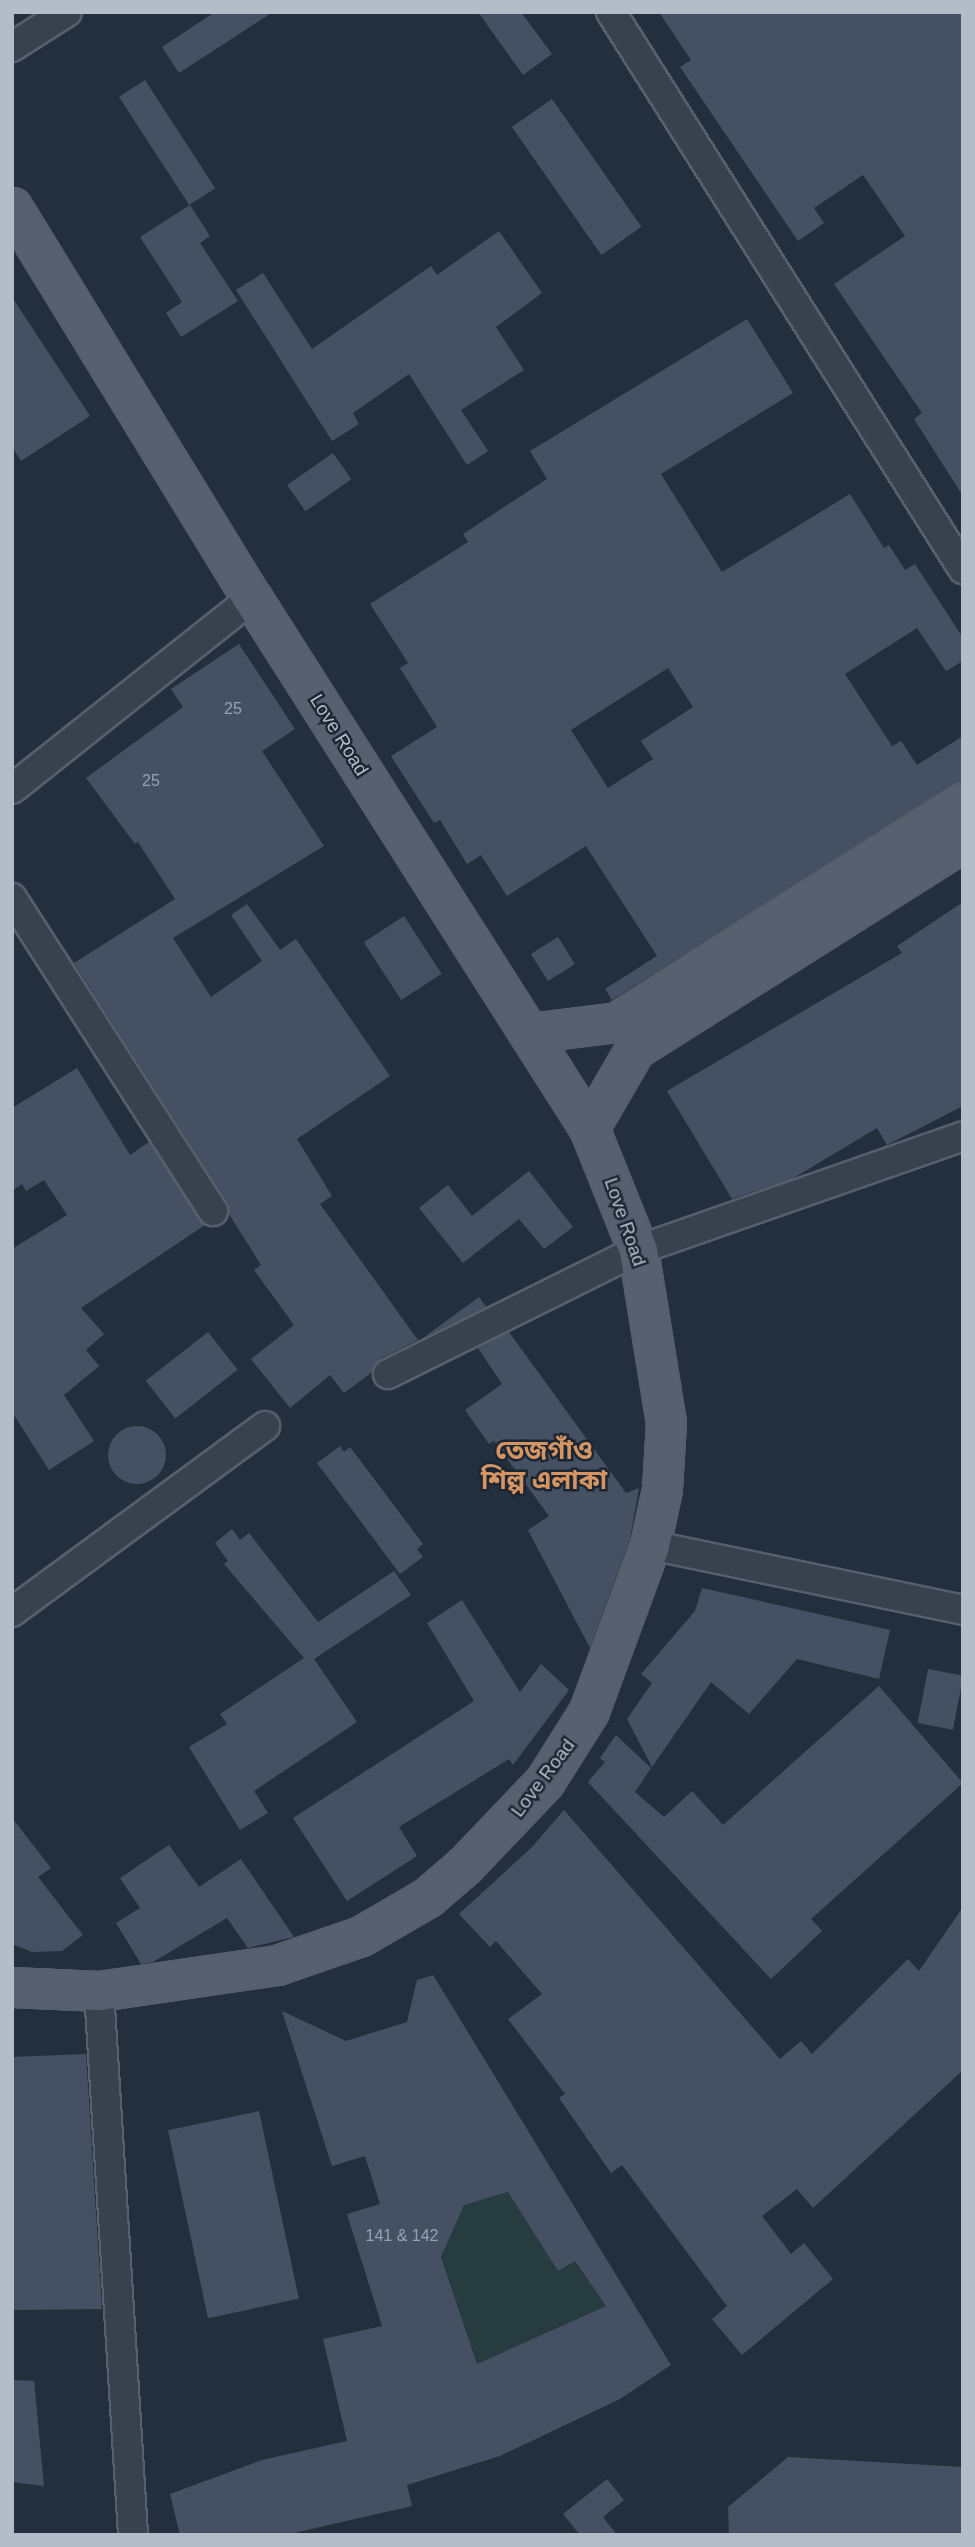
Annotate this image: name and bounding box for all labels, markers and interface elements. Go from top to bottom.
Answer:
street label: Love Road [305,690,373,780]
house number: 25 [224,699,242,719]
house number: 25 [142,771,160,791]
street label: Love Road [599,1175,651,1269]
district label: তেজগাঁও শিল্প এলাকা [481,1435,607,1496]
street label: Love Road [506,1734,580,1822]
house number: 141 & 142 [366,2226,438,2246]

